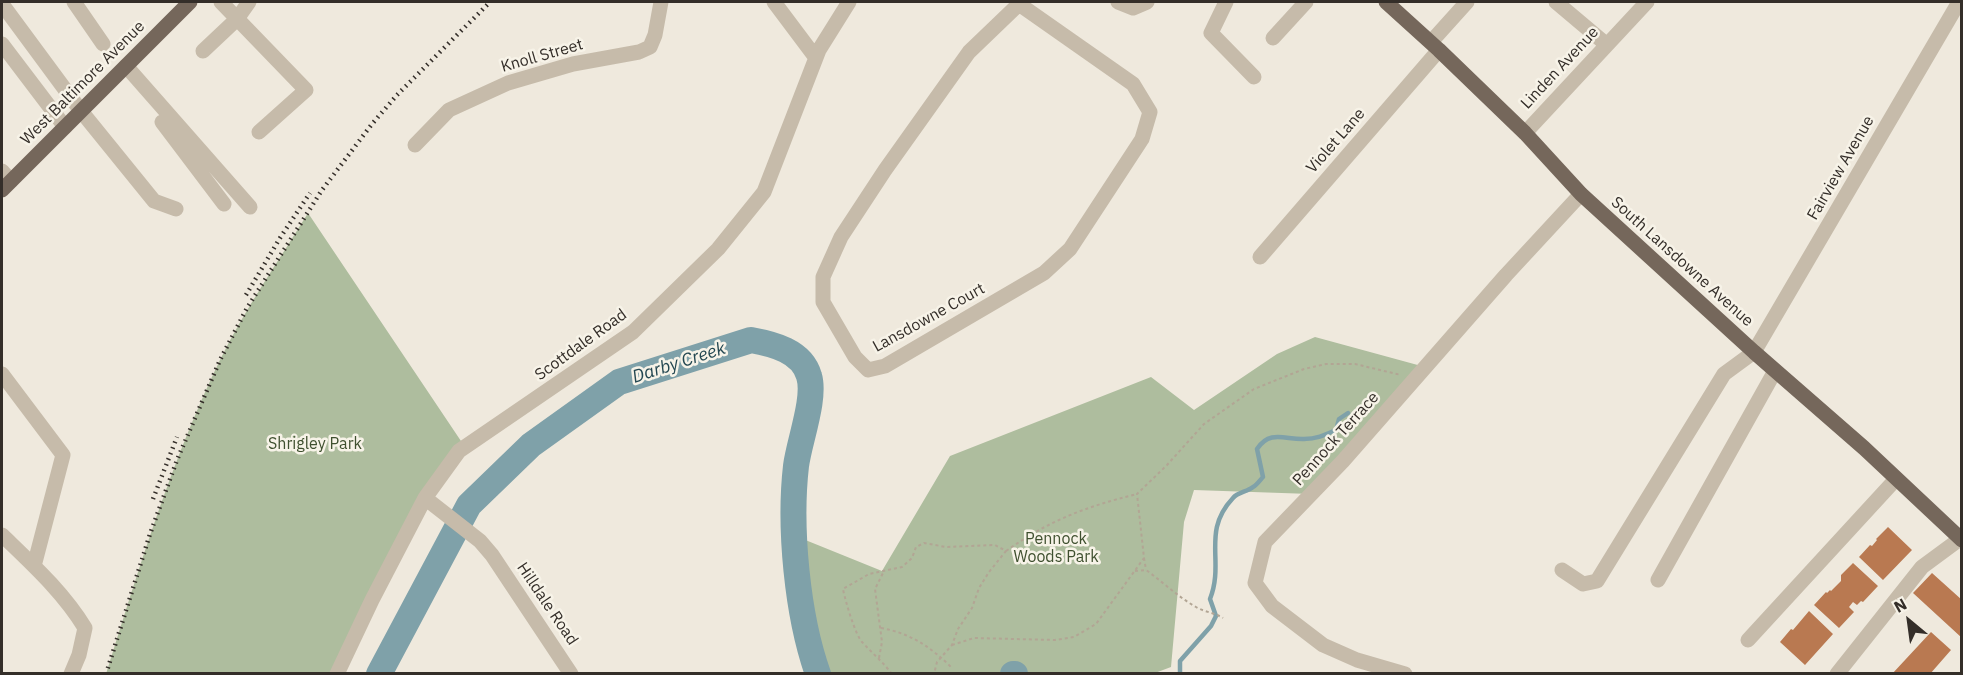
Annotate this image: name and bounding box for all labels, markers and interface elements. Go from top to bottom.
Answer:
street label: West Baltimore Avenue [17,17,149,149]
street label: Linden Avenue [1517,23,1603,113]
street label: Knoll Street [499,35,585,77]
street label: Violet Lane [1303,105,1369,177]
street label: Fairview Avenue [1803,113,1879,223]
street label: South Lansdowne Avenue [1607,193,1757,331]
street label: Lansdowne Court [870,279,988,357]
street label: Scottdale Road [531,305,631,385]
water label: Darby Creek [630,338,728,388]
street label: Pennock Terrace [1289,388,1383,490]
park label: Shrigley Park [268,434,362,454]
park label: Pennock Woods Park [1013,529,1099,567]
street label: Hilldale Road [512,559,582,649]
north arrow [1879,591,1939,651]
text: N [1890,594,1910,617]

